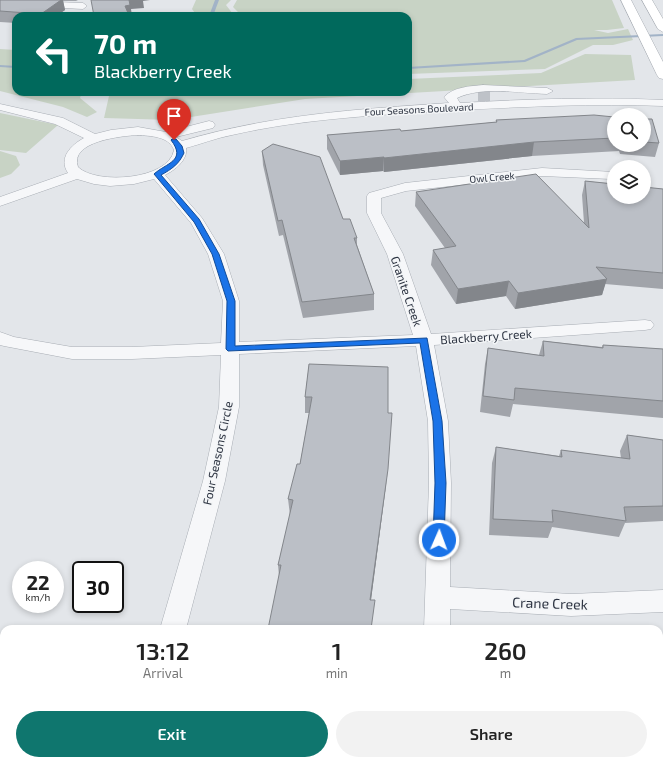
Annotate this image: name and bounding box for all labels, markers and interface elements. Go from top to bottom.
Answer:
text: 70 m [94,26,157,60]
icon: left [28,28,80,80]
text: Blackberry Creek [94,60,232,82]
pin [157,99,191,140]
street label: Four Seasons Boulevard [364,100,474,118]
icon: arrive [163,105,185,127]
map controls [607,108,651,204]
button: search [607,108,651,152]
button: layers [607,160,651,204]
street label: Owl Creek [469,169,515,185]
street label: Granite Creek [388,254,426,328]
street label: Blackberry Creek [440,326,532,346]
street label: Four Seasons Circle [199,400,235,506]
position arrow [418,519,460,561]
speed limit sign: 30 [72,561,124,613]
text: 22 [26,570,50,594]
text: km/h [26,591,50,603]
street label: Crane Creek [512,593,588,613]
text: 13:12 [136,636,190,665]
text: 1 [332,636,342,665]
text: 260 [484,636,527,665]
text: Arrival [143,665,183,681]
text: min [326,665,348,681]
text: m [500,665,511,681]
button: Exit [16,711,328,757]
button: Share [336,711,647,757]

